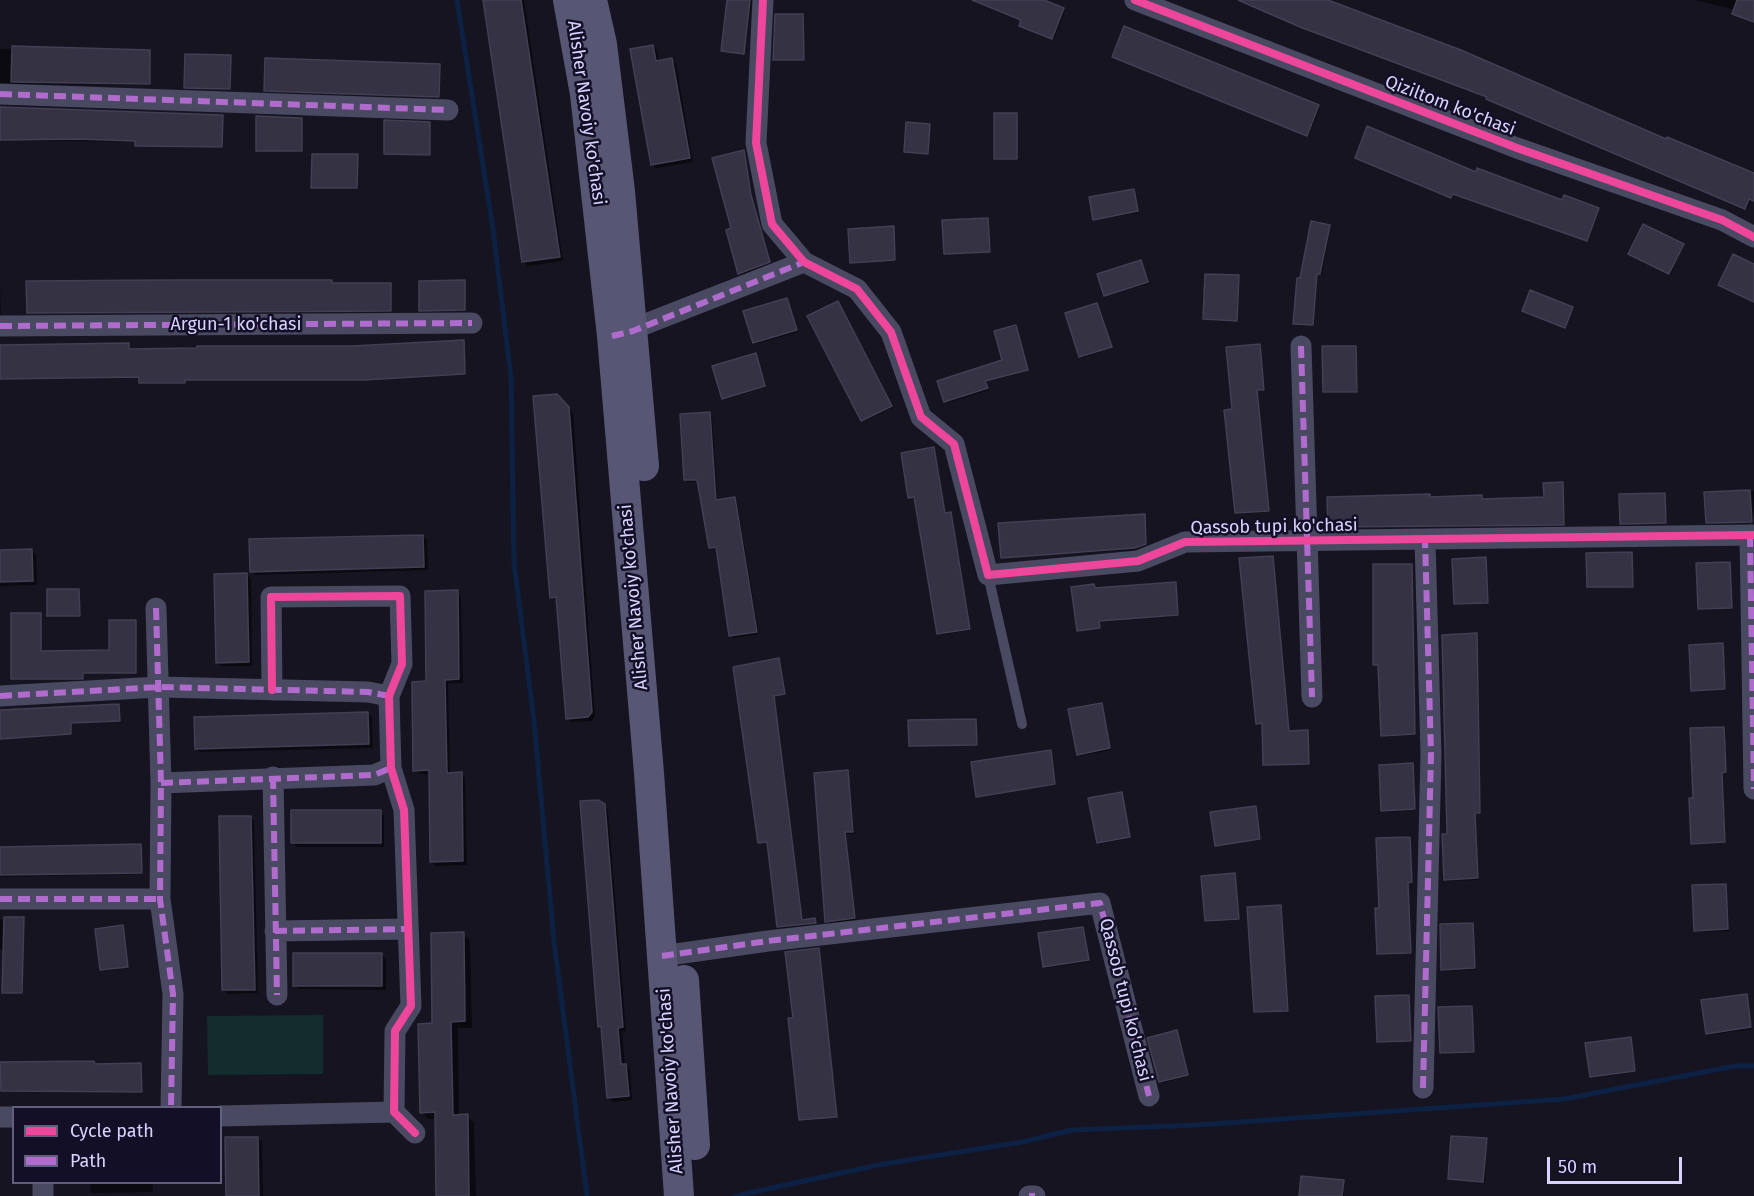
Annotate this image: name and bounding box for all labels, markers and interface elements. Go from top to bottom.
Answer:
street label: Alisher Navoiy ko'chasi [562,19,610,207]
street label: Qiziltom ko'chasi [1382,71,1518,141]
street label: Argun-1 ko'chasi [170,314,302,336]
street label: Alisher Navoiy ko'chasi [615,503,653,691]
street label: Qassob tupi ko'chasi [1190,515,1358,539]
street label: Qassob tupi ko'chasi [1094,916,1156,1084]
street label: Alisher Navoiy ko'chasi [654,987,688,1175]
legend [12,1106,222,1184]
text: Cycle path [70,1120,154,1142]
scale bar [1550,1145,1685,1183]
text: Path [70,1150,106,1172]
text: 50 m [1558,1156,1597,1178]

